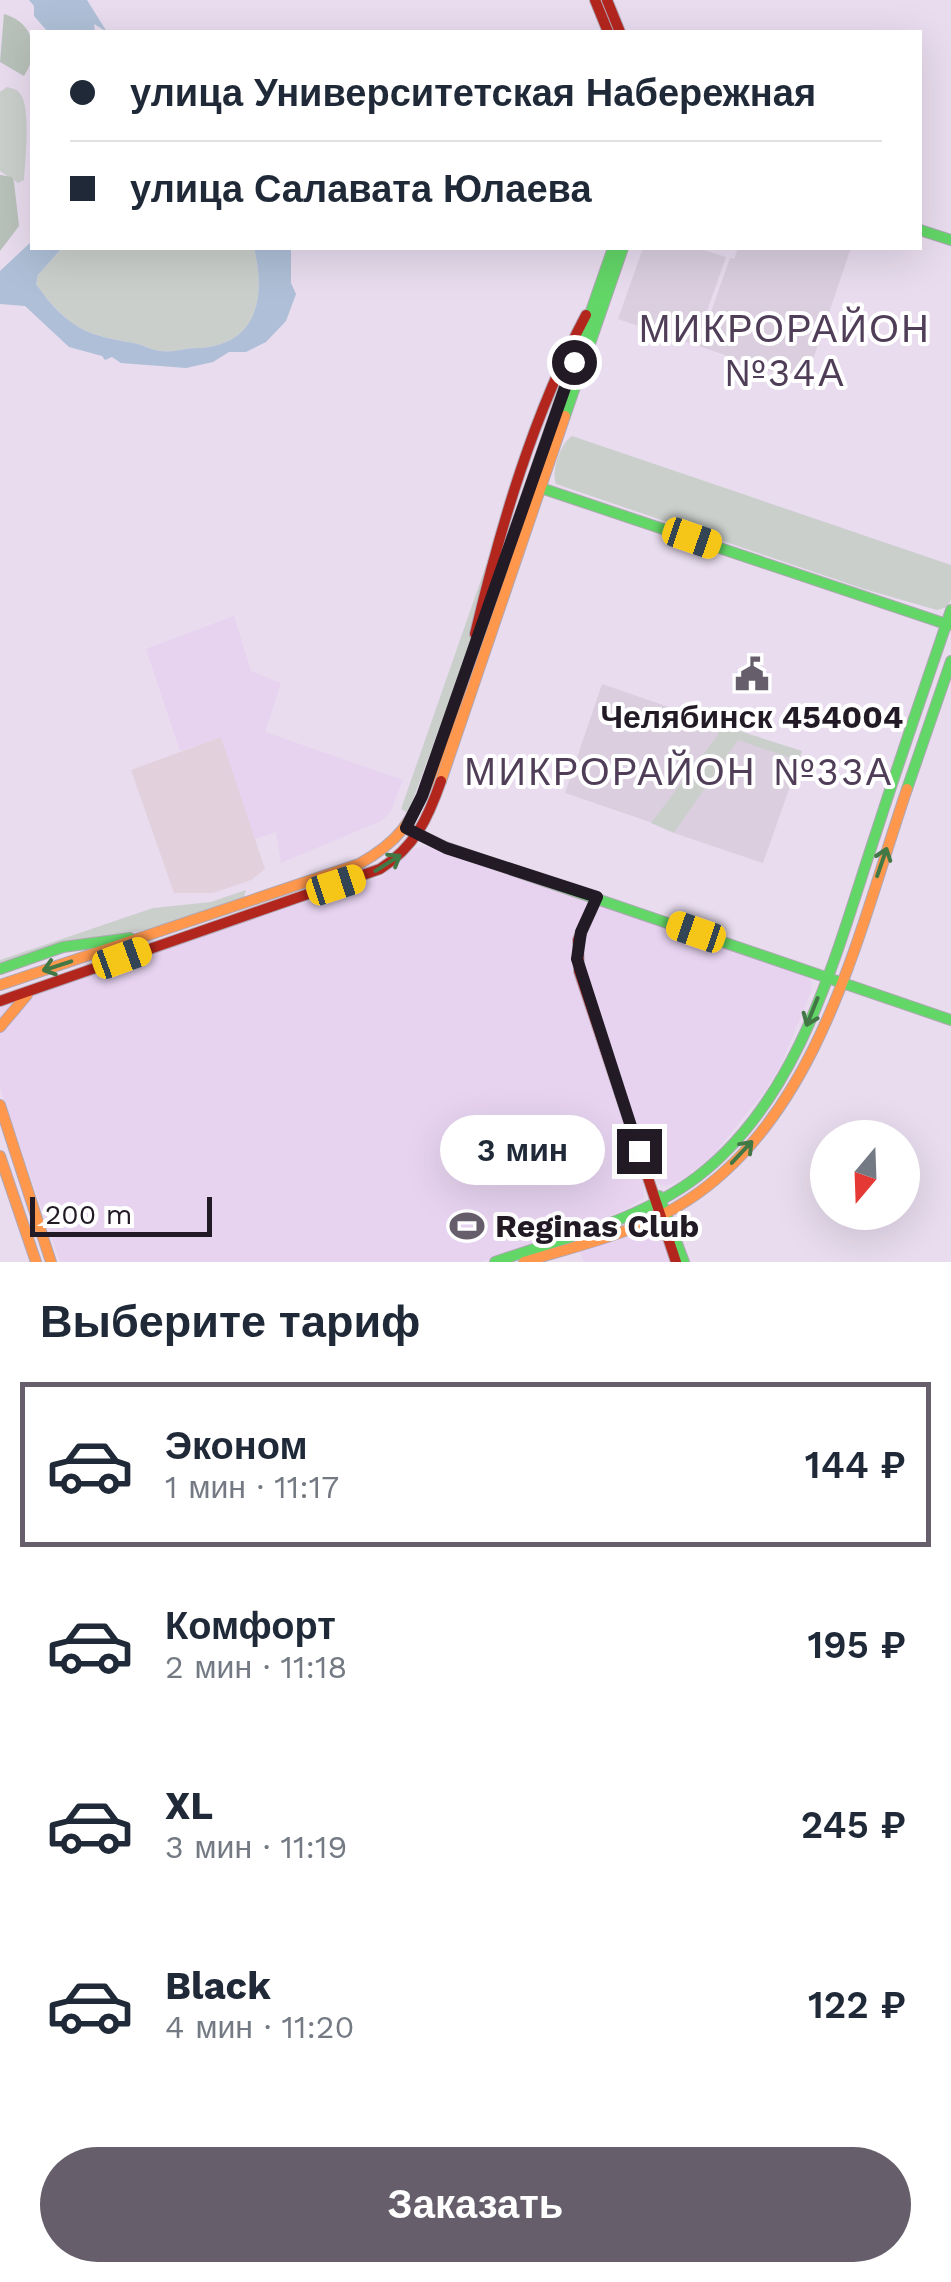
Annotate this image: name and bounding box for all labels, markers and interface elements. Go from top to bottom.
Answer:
text: улица Университетская Набережная [130,71,816,115]
text: улица Салавата Юлаева [130,167,592,211]
district label: МИКРОРАЙОН №34А [639,306,931,395]
route start [552,340,597,385]
car [659,514,725,562]
public building icon: Челябинск 454004 [733,655,771,693]
place label: Челябинск 454004 [601,698,903,736]
district label: МИКРОРАЙОН №33А [464,749,894,794]
one-way arrow [874,848,892,879]
one-way arrow [373,853,402,873]
car [303,861,369,909]
car [663,908,729,956]
car [89,934,155,982]
one-way arrow [42,958,74,976]
one-way arrow [801,996,819,1027]
callout: 3 мин [439,1116,604,1186]
north arrow [810,1120,920,1230]
map controls [810,1120,920,1230]
route end [617,1129,662,1174]
text: 3 мин [477,1131,568,1169]
one-way arrow [730,1140,753,1165]
scale bar [30,1192,212,1236]
text: 200 m [45,1198,132,1231]
sports icon: Reginas Club [448,1207,486,1245]
place label: Reginas Club [495,1207,699,1245]
text: Выберите тариф [40,1295,420,1348]
icon: car [45,1420,135,1510]
text: Эконом [165,1424,308,1468]
text: 144 ₽ [805,1443,906,1487]
text: 1 мин · 11:17 [165,1468,339,1506]
icon: car [45,1600,135,1690]
text: Комфорт [165,1604,336,1648]
text: 195 ₽ [808,1623,906,1667]
text: 2 мин · 11:18 [165,1648,347,1686]
icon: car [45,1780,135,1870]
text: XL [165,1784,213,1828]
text: 245 ₽ [801,1803,906,1847]
text: 3 мин · 11:19 [165,1828,347,1866]
icon: car [45,1960,135,2050]
text: Black [165,1964,271,2008]
text: 122 ₽ [808,1983,906,2027]
text: 4 мин · 11:20 [165,2008,354,2046]
button: Заказать [40,2147,911,2262]

